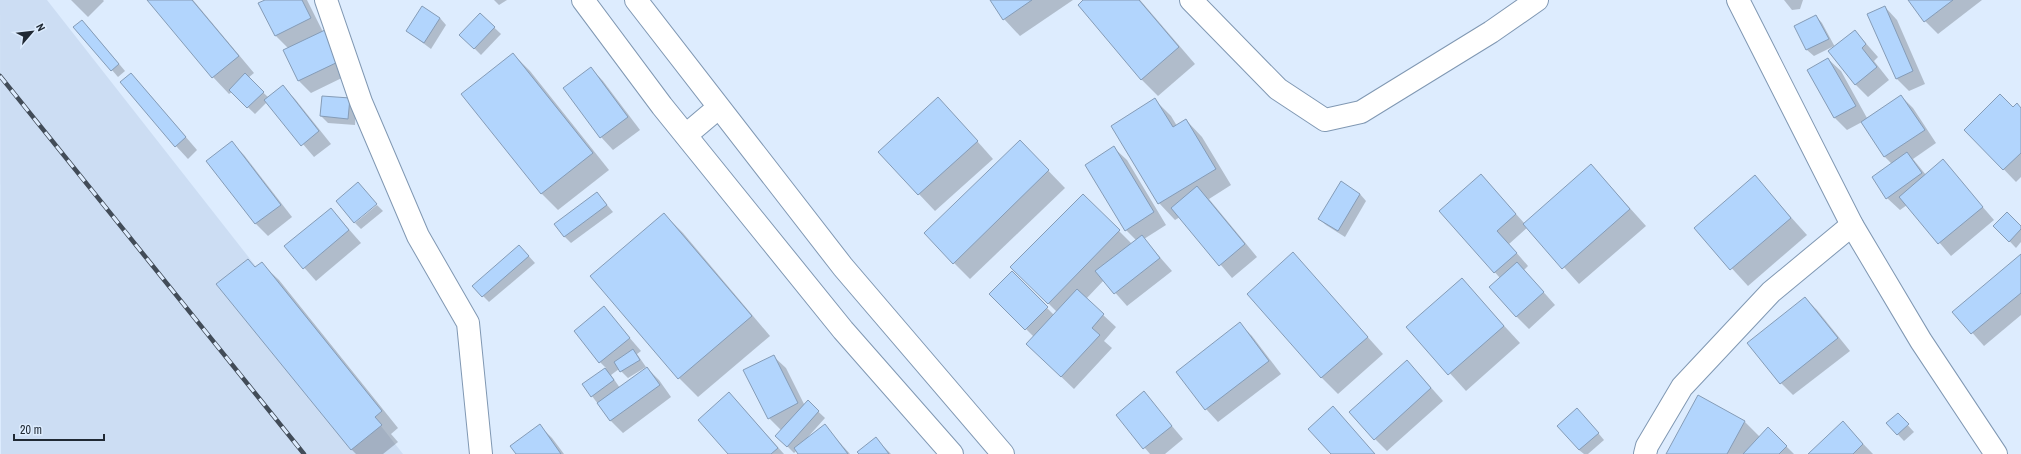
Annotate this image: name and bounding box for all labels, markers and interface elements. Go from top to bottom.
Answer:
north arrow [12,12,52,52]
text: N [33,21,49,33]
scale bar [14,416,104,442]
text: 20 m [20,422,42,438]

